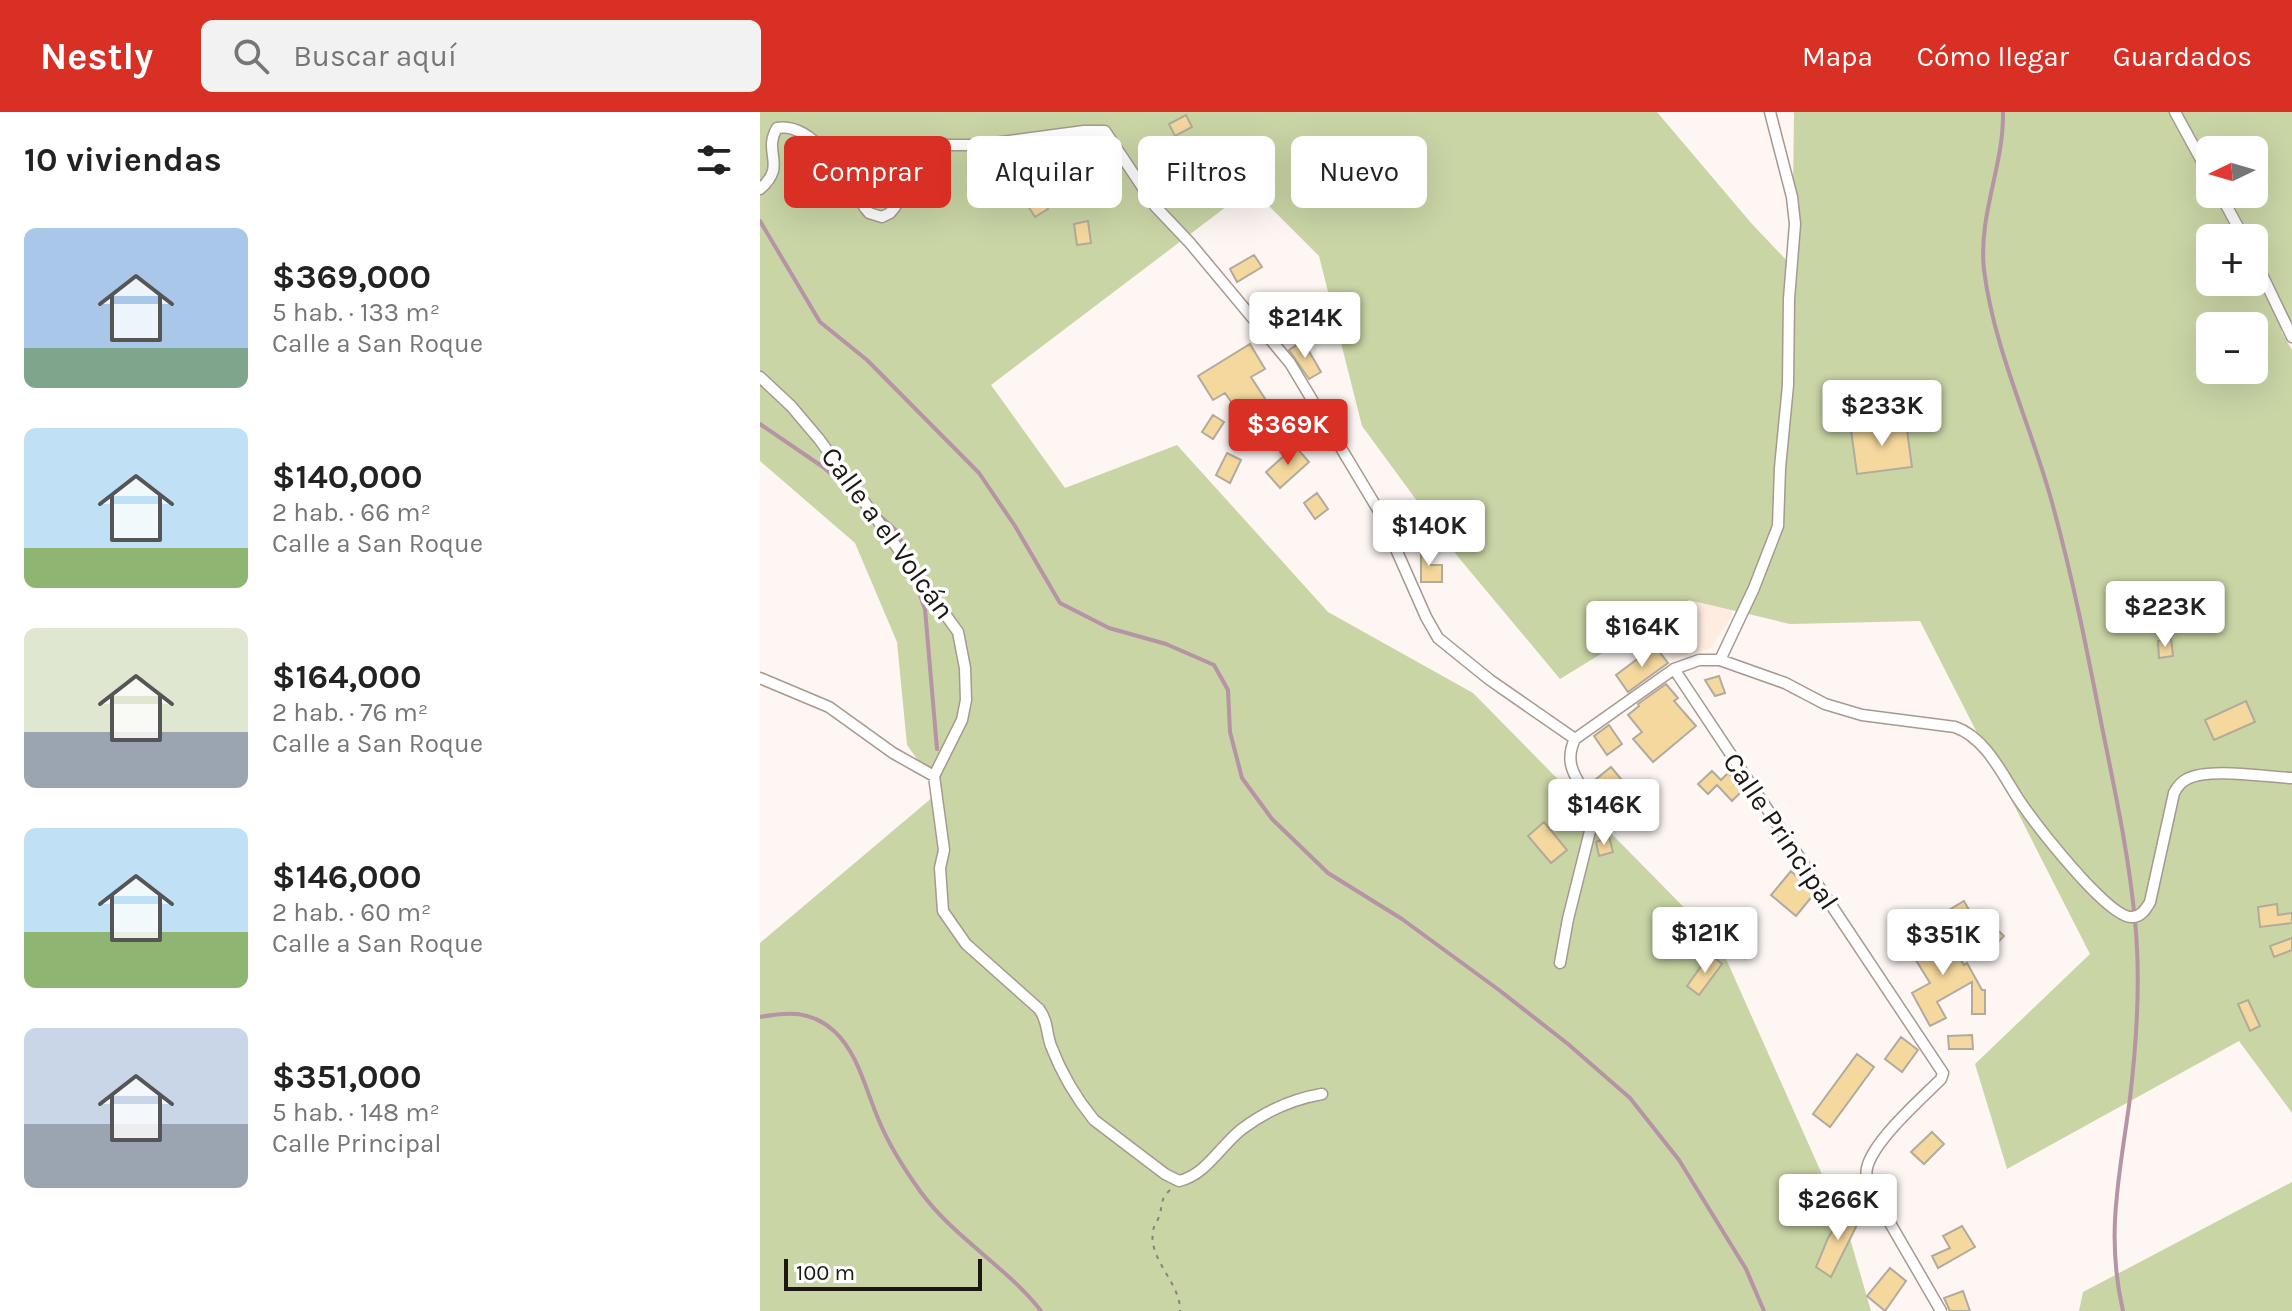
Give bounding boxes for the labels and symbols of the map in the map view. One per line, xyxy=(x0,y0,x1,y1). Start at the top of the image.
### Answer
north arrow xyxy=(2196,136,2268,208)
pin: $214K xyxy=(1249,292,1361,360)
pin: $233K xyxy=(1826,380,1938,448)
pin: $369K xyxy=(1232,399,1344,467)
street label: Calle a el Volcán xyxy=(814,440,962,626)
pin: $140K xyxy=(1373,500,1485,568)
pin: $223K xyxy=(2109,581,2221,649)
pin: $164K xyxy=(1586,601,1698,669)
street label: Calle Principal xyxy=(1716,746,1846,916)
pin: $146K xyxy=(1548,779,1660,847)
pin: $121K xyxy=(1649,907,1761,975)
pin: $351K xyxy=(1887,909,1999,977)
pin: $266K xyxy=(1782,1174,1894,1242)
scale bar xyxy=(784,1255,982,1291)

